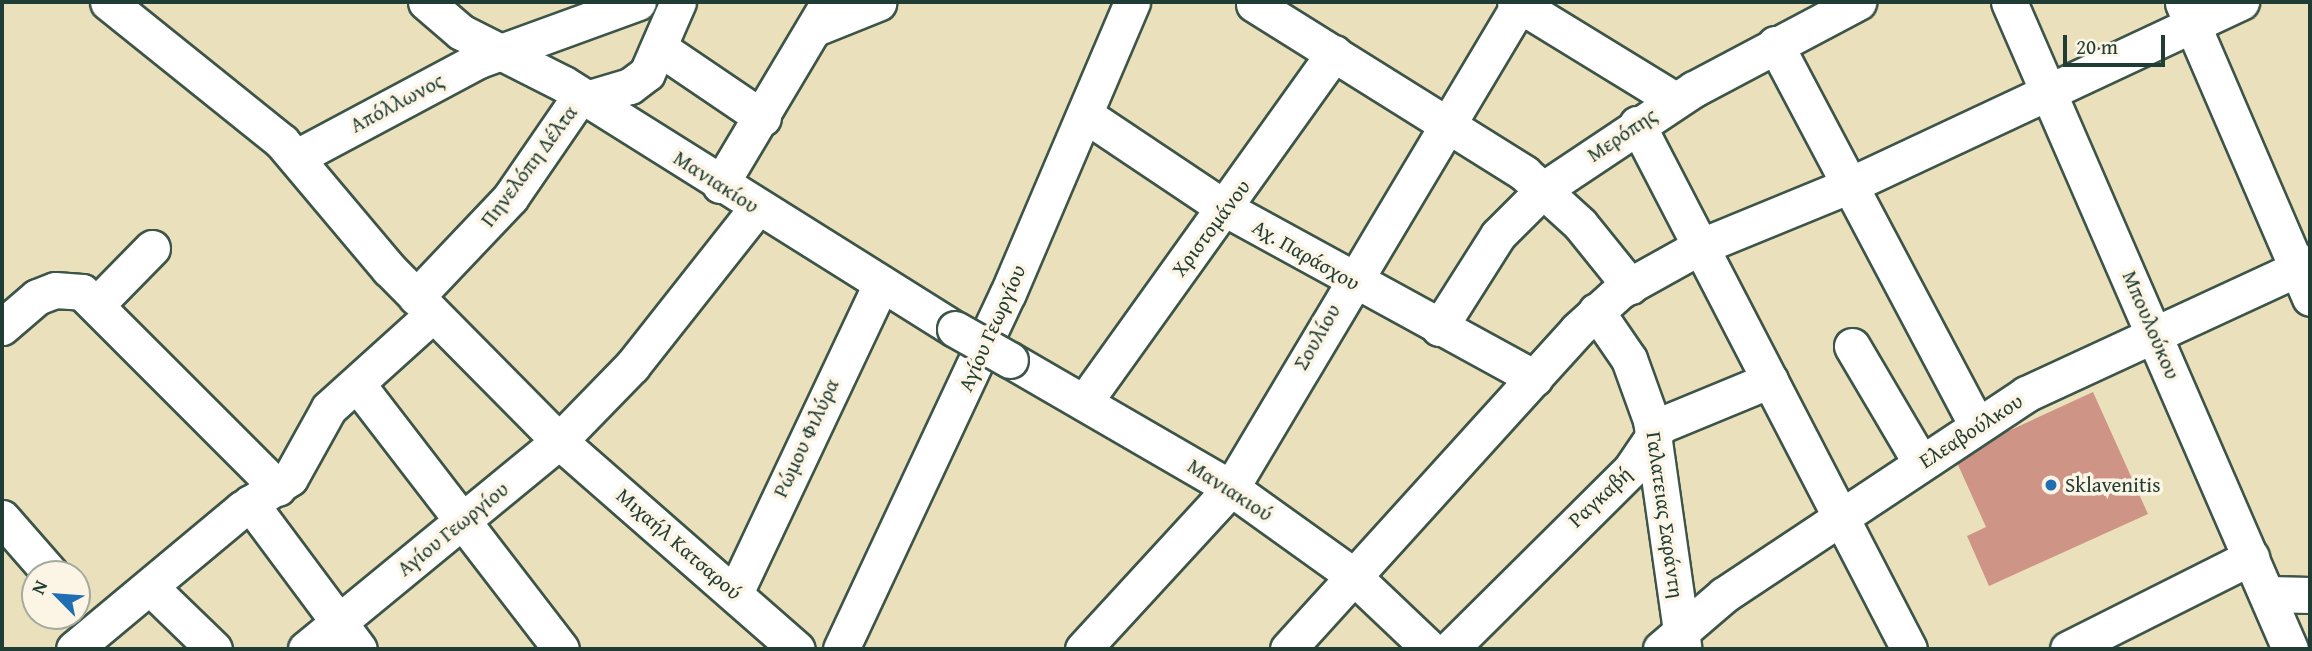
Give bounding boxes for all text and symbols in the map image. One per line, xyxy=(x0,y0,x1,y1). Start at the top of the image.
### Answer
scale bar xyxy=(2067,21,2168,65)
text: 20 m xyxy=(2076,31,2118,62)
street label: Απόλλωνος xyxy=(346,68,448,138)
street label: Πηνελόπη Δέλτα xyxy=(475,100,583,232)
street label: Μερόπης xyxy=(1582,103,1662,167)
street label: Μανιακίου xyxy=(669,145,763,219)
street label: Χριστομάνου xyxy=(1166,174,1256,282)
street label: Αχ. Παράσχου xyxy=(1248,214,1364,296)
street label: Αγίου Γεωργίου xyxy=(953,261,1031,395)
street label: Μπουλούκου xyxy=(2117,267,2185,383)
street label: Σουλίου xyxy=(1288,300,1346,374)
street label: Ρώμου Φιλύρα xyxy=(768,375,844,501)
street label: Ελεαβούλκου xyxy=(1914,388,2028,474)
street label: Γαλατειας Σαράντη xyxy=(1641,430,1689,600)
street label: Μανιακιού xyxy=(1183,453,1277,527)
street label: Ραγκαβή xyxy=(1563,461,1637,533)
place label: Sklavenitis xyxy=(2065,472,2161,498)
street label: Αγίου Γεωργίου xyxy=(392,476,514,582)
marker: Sklavenitis xyxy=(2043,477,2059,493)
street label: Μιχαήλ Κατσαρού xyxy=(611,483,747,605)
north arrow xyxy=(21,560,91,630)
text: N xyxy=(23,575,54,599)

